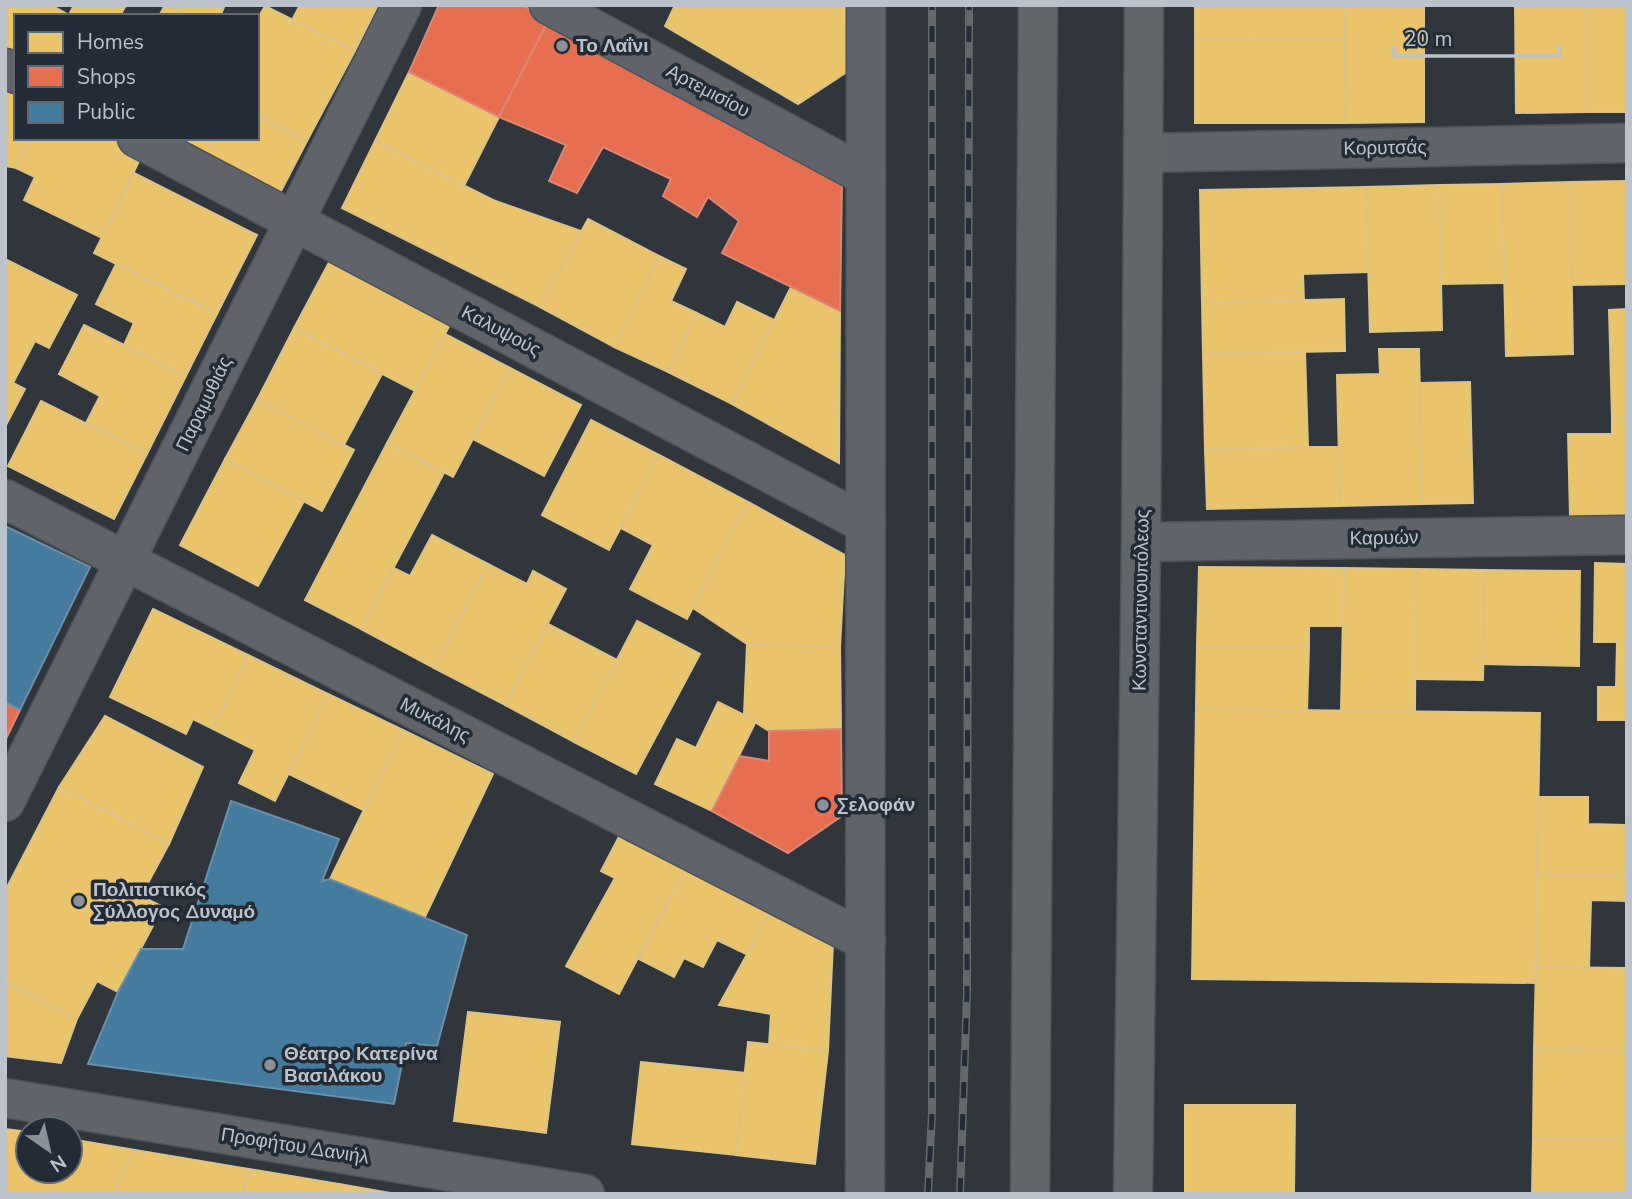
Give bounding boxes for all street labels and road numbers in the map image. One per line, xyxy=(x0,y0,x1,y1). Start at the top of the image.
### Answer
street label: Αρτεμισίου xyxy=(662,58,754,124)
street label: Κορυτσάς xyxy=(1343,134,1427,162)
street label: Καλυψούς xyxy=(457,299,545,363)
street label: Παραμυθιάς xyxy=(170,352,238,456)
street label: Κωνσταντινουπόλεως xyxy=(1126,509,1156,691)
street label: Καρυών xyxy=(1349,524,1419,552)
street label: Μυκάλης xyxy=(395,691,475,749)
street label: Προφήτου Δανιήλ xyxy=(219,1121,371,1171)

